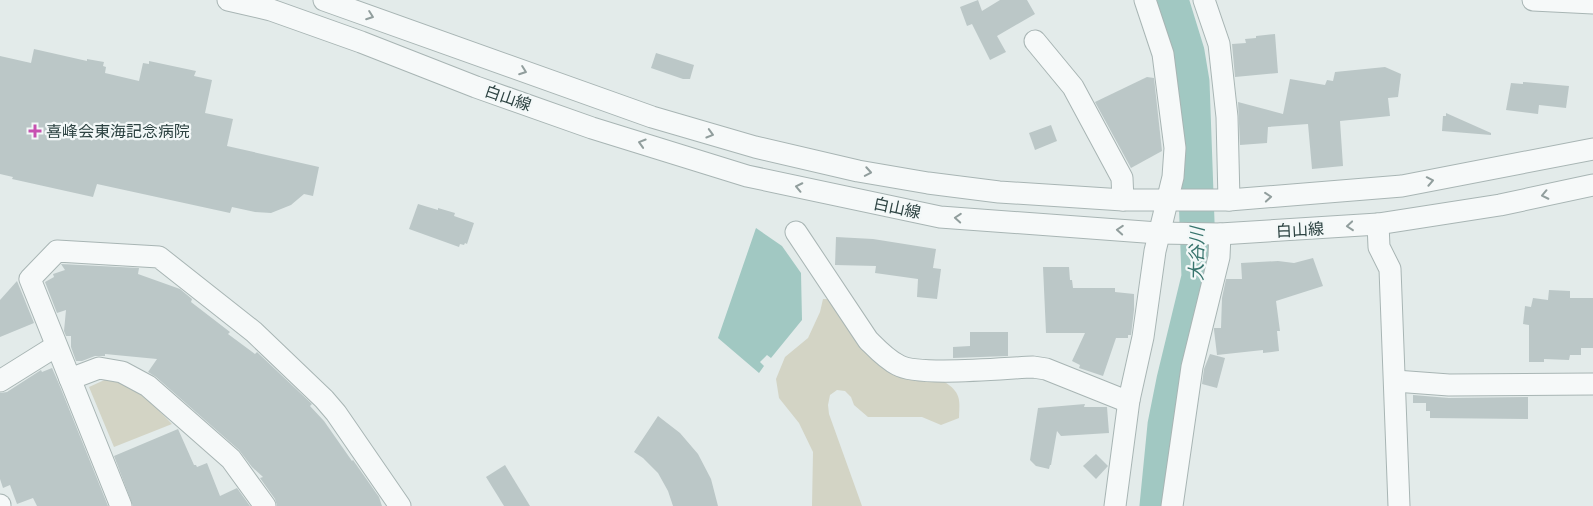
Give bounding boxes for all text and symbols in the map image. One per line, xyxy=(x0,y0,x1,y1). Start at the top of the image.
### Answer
one-way arrow xyxy=(365,10,374,20)
one-way arrow xyxy=(518,65,527,75)
street label: 白山線 xyxy=(482,81,534,115)
place label: 喜峰会東海記念病院 xyxy=(46,122,190,141)
marker: 喜峰会東海記念病院 xyxy=(28,124,42,138)
one-way arrow xyxy=(705,128,714,138)
one-way arrow xyxy=(639,139,647,149)
one-way arrow xyxy=(863,167,872,177)
one-way arrow xyxy=(1426,176,1434,186)
one-way arrow xyxy=(794,182,803,193)
one-way arrow xyxy=(1541,189,1550,200)
one-way arrow xyxy=(1265,192,1273,203)
street label: 白山線 xyxy=(872,194,922,222)
one-way arrow xyxy=(954,213,962,224)
street label: 白山線 xyxy=(1276,219,1324,241)
one-way arrow xyxy=(1346,220,1354,231)
one-way arrow xyxy=(1116,225,1124,236)
water label: 大谷川 xyxy=(1186,225,1209,281)

